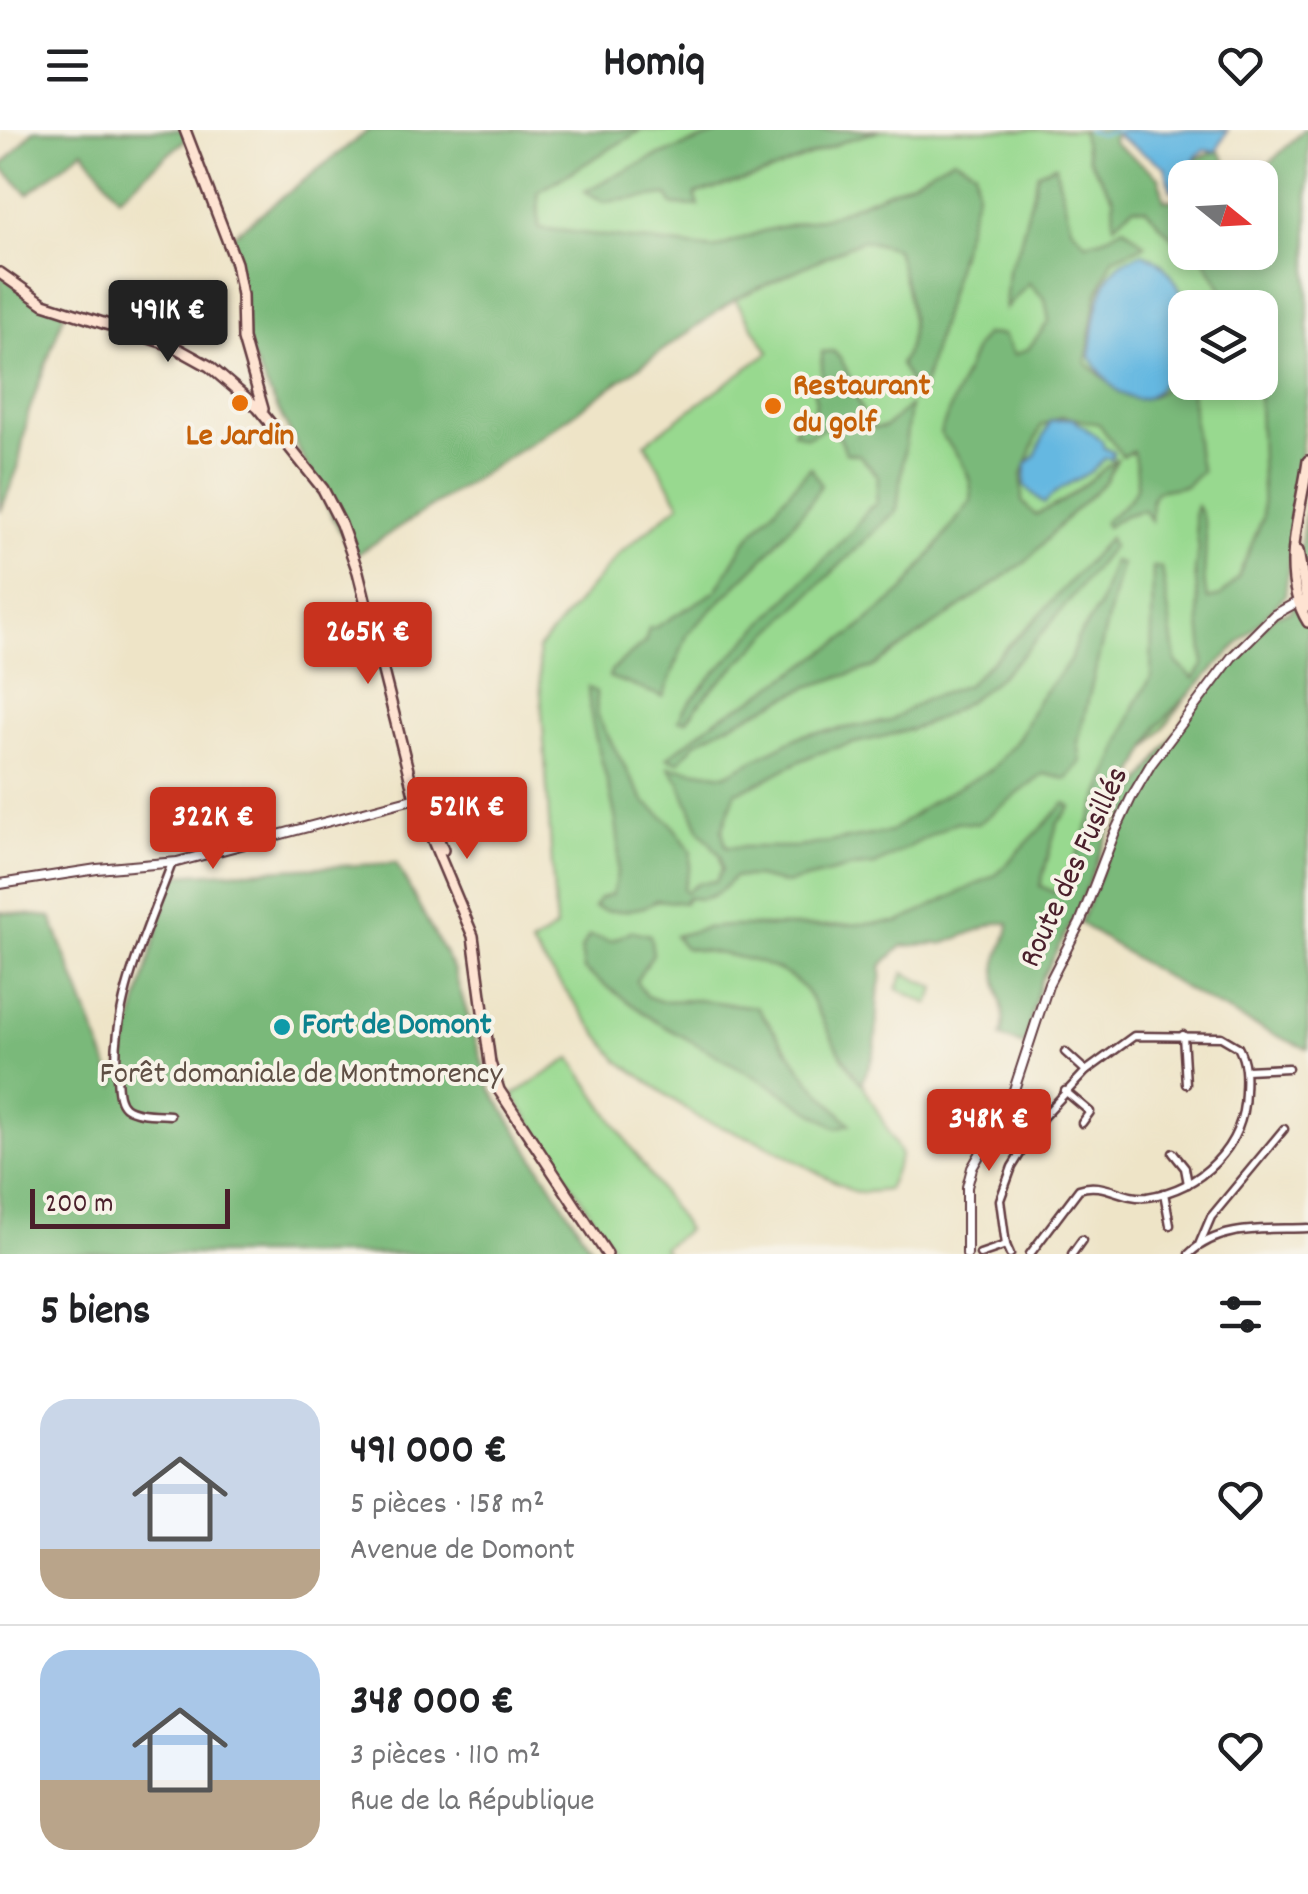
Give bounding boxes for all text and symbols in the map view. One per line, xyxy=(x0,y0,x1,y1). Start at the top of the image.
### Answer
text: Homiq xyxy=(603,33,705,97)
icon: menu xyxy=(40,38,95,93)
icon: heart xyxy=(1213,38,1268,93)
north arrow xyxy=(1168,160,1278,270)
map controls xyxy=(1168,160,1278,400)
pin: 491K € xyxy=(87,280,249,365)
text: 491K € xyxy=(131,289,205,335)
button: layers xyxy=(1168,290,1278,400)
place label: Restaurant du golf xyxy=(793,365,930,448)
marker: Le Jardin xyxy=(229,392,251,414)
marker: Restaurant du golf xyxy=(762,395,784,417)
place label: Le Jardin xyxy=(186,415,294,461)
pin: 265K € xyxy=(287,602,449,687)
text: 265K € xyxy=(326,611,410,657)
street label: Route des Fusillés xyxy=(1009,760,1143,976)
pin: 521K € xyxy=(386,777,548,862)
text: 521K € xyxy=(429,786,505,832)
pin: 322K € xyxy=(132,787,294,872)
text: 322K € xyxy=(172,796,254,842)
place label: Fort de Domont xyxy=(302,1004,492,1050)
marker: Fort de Domont xyxy=(271,1016,293,1038)
park label: Forêt domaniale de Montmorency xyxy=(99,1053,504,1099)
pin: 348K € xyxy=(908,1089,1070,1174)
text: 348K € xyxy=(949,1098,1029,1144)
scale bar xyxy=(30,1184,230,1228)
text: 200 m xyxy=(45,1186,113,1226)
text: 5 biens xyxy=(40,1284,151,1344)
icon: filters xyxy=(1213,1287,1268,1342)
text: 491 000 € xyxy=(350,1423,507,1483)
icon: home xyxy=(120,1439,240,1559)
icon: heart xyxy=(1213,1472,1268,1527)
text: 5 pièces · 158 m² xyxy=(350,1483,545,1529)
text: Avenue de Domont xyxy=(350,1529,575,1575)
text: 348 000 € xyxy=(350,1674,514,1734)
icon: home xyxy=(120,1690,240,1810)
icon: heart xyxy=(1213,1723,1268,1778)
text: 3 pièces · 110 m² xyxy=(350,1734,541,1780)
text: Rue de la République xyxy=(350,1780,595,1826)

